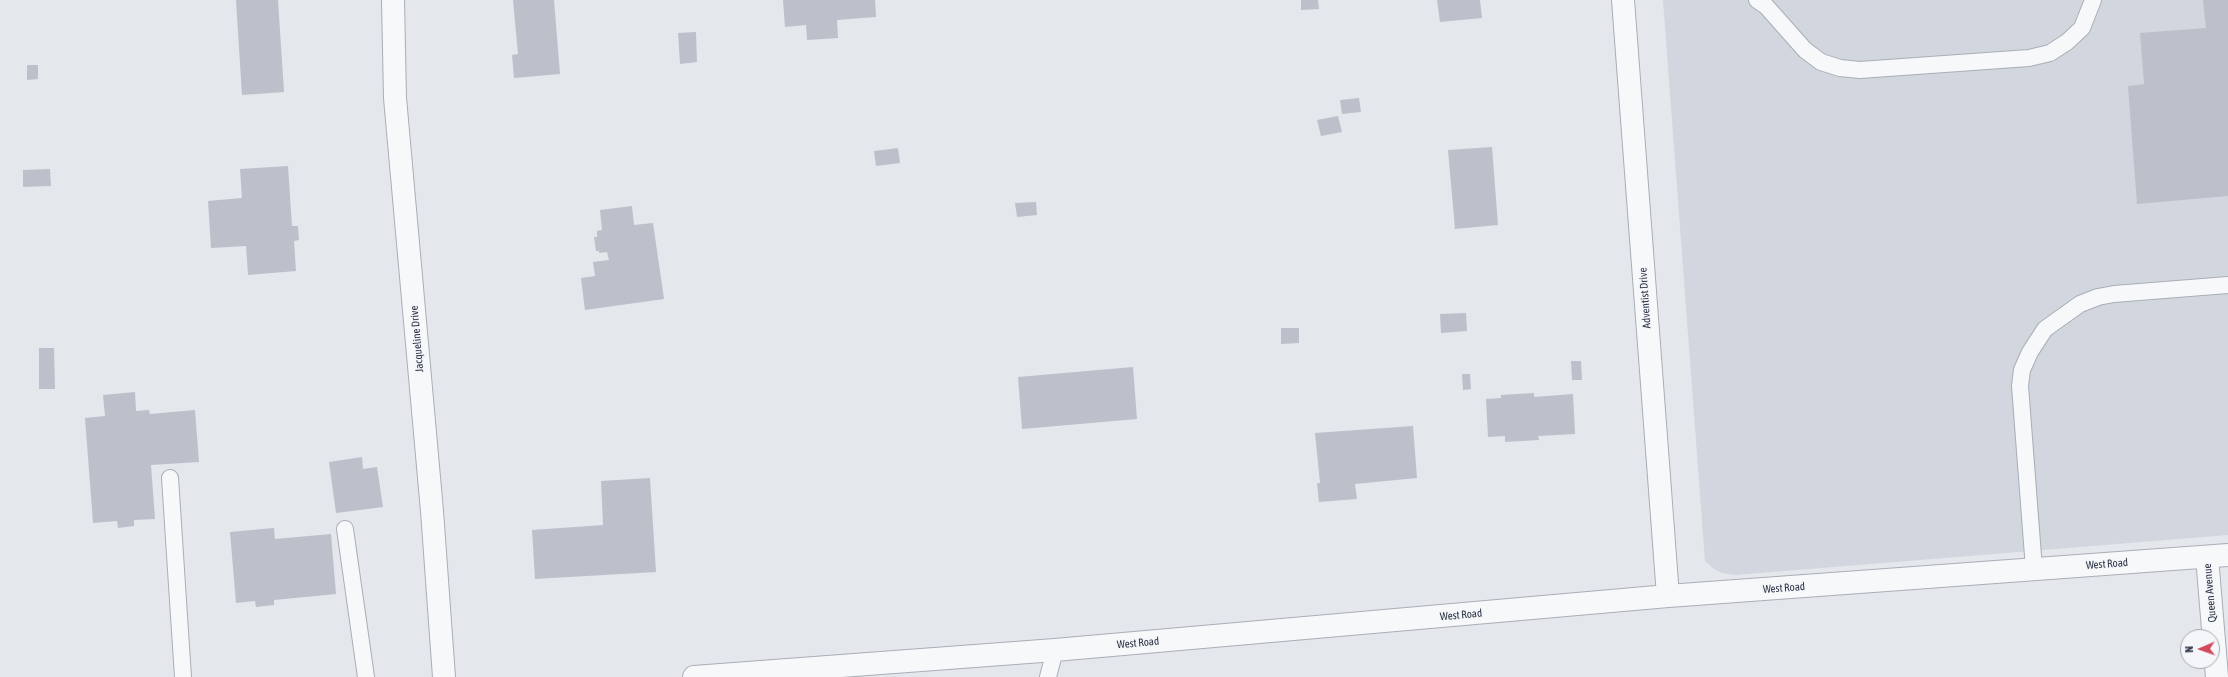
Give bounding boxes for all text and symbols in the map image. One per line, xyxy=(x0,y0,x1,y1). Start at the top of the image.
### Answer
street label: Adventist Drive xyxy=(1636,267,1654,329)
street label: Jacqueline Drive xyxy=(408,305,426,373)
street label: West Road xyxy=(2085,556,2129,572)
street label: Queen Avenue xyxy=(2201,563,2219,623)
street label: West Road xyxy=(1762,580,1806,596)
street label: West Road xyxy=(1439,607,1483,623)
north arrow xyxy=(2180,629,2220,669)
street label: West Road xyxy=(1116,635,1160,651)
text: N xyxy=(2183,646,2195,653)

